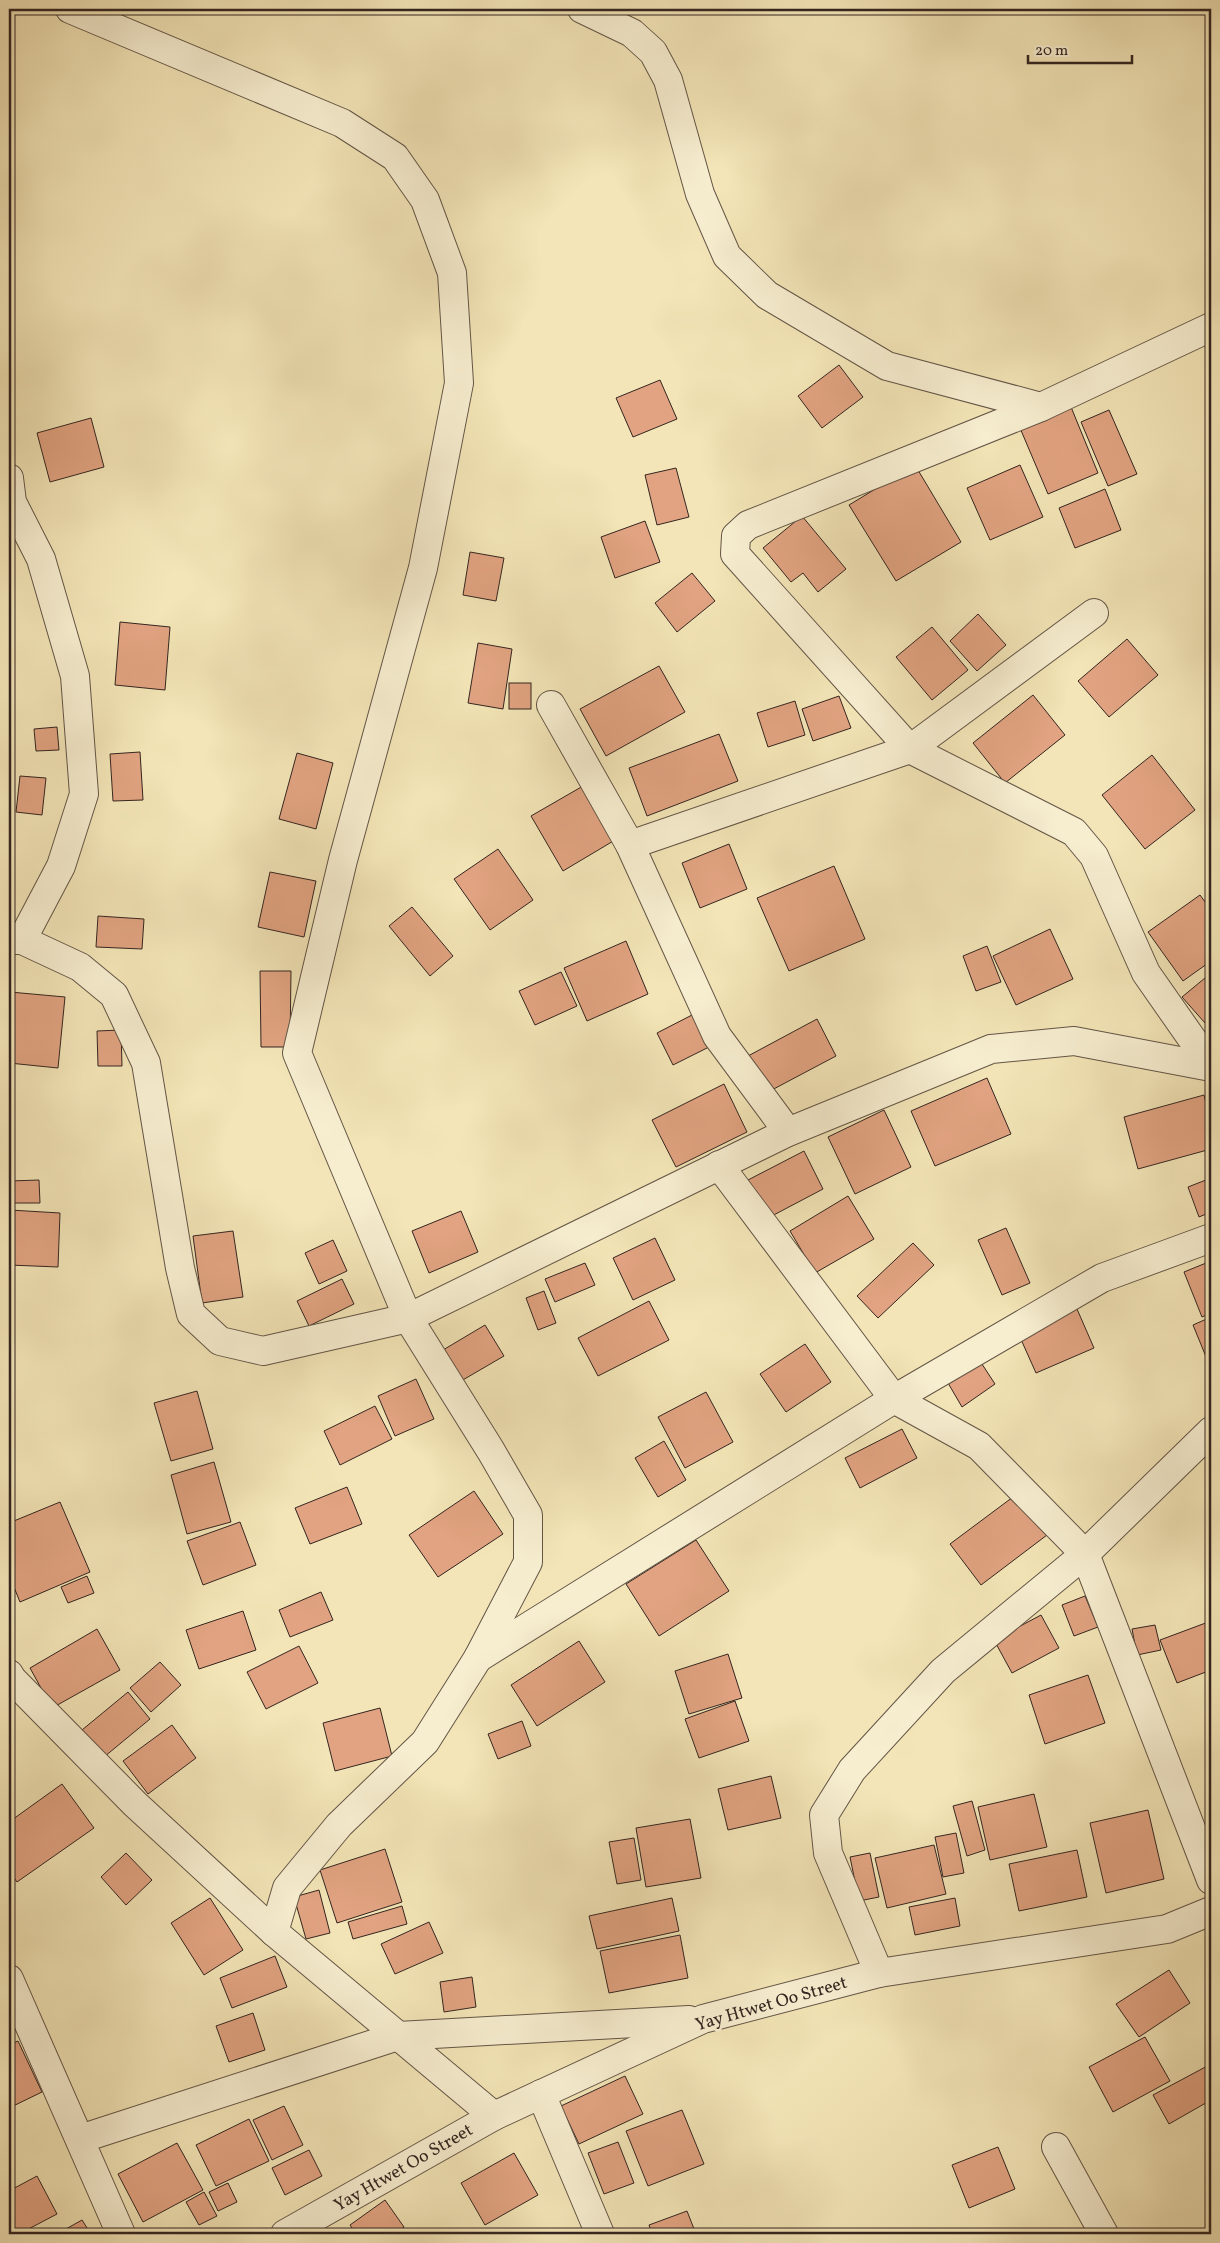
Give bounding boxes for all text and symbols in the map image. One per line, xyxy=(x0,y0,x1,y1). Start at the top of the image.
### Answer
scale bar xyxy=(1028,32,1131,64)
text: 20 m xyxy=(1035,41,1068,62)
street label: Yay Htwet Oo Street xyxy=(693,1971,850,2038)
street label: Yay Htwet Oo Street xyxy=(330,2118,478,2218)

